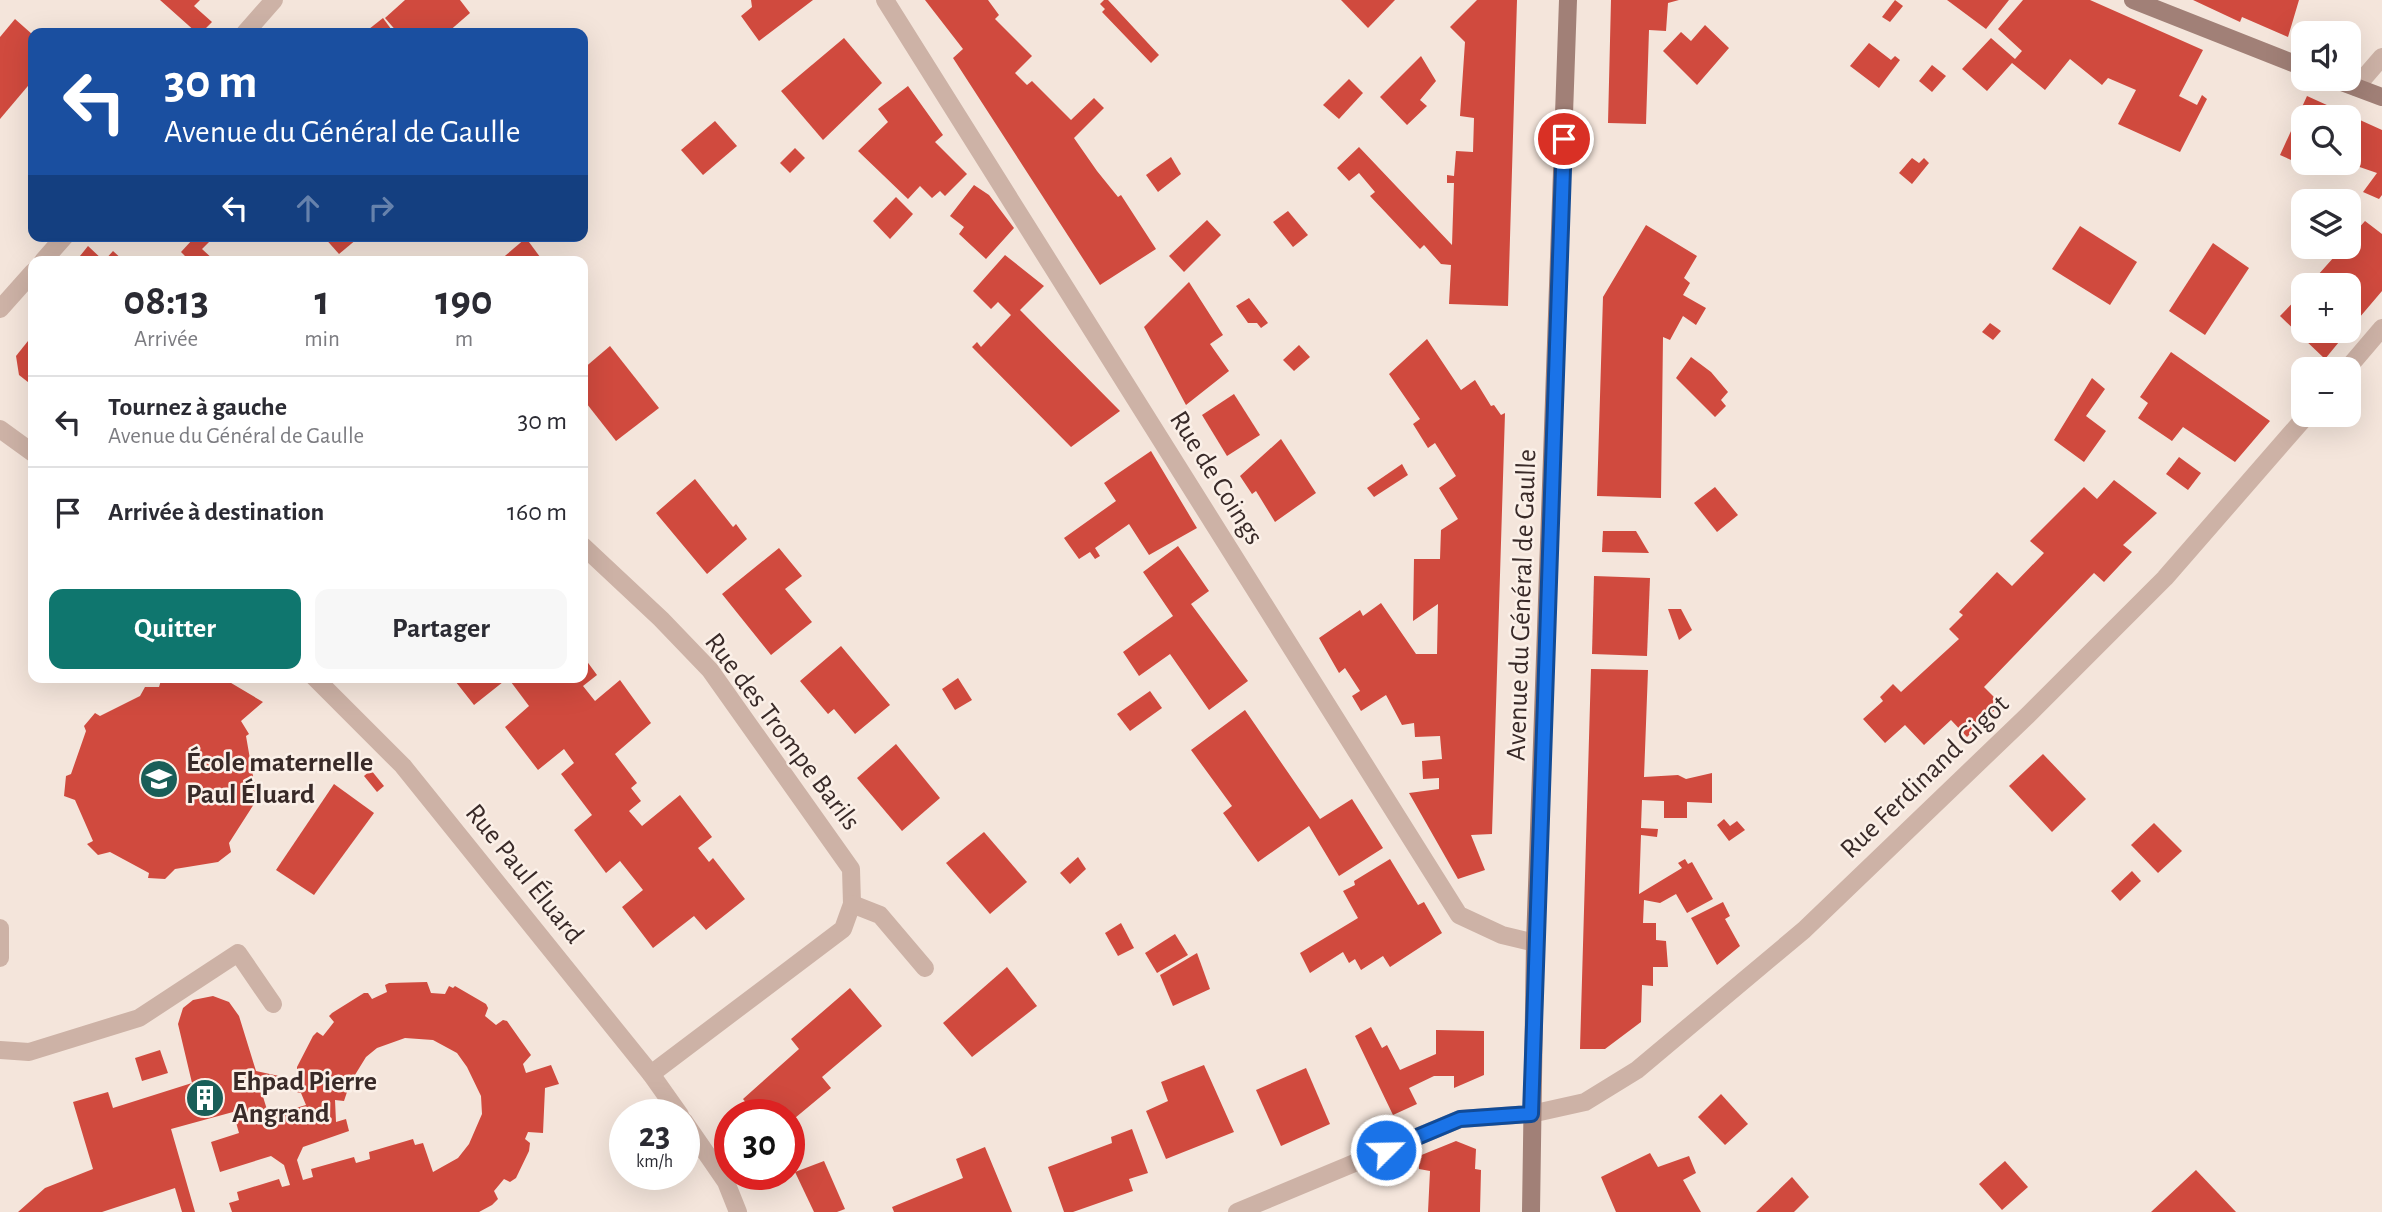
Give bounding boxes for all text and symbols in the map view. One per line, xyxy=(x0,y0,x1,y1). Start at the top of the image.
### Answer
map controls xyxy=(2291,21,2361,427)
button: sound xyxy=(2291,21,2361,91)
icon: left xyxy=(49,56,140,147)
text: 30 m xyxy=(164,58,258,107)
button: search xyxy=(2291,105,2361,175)
pin xyxy=(1534,109,1594,169)
text: Avenue du Général de Gaulle xyxy=(164,116,520,148)
icon: arrive xyxy=(1545,120,1583,158)
icon: left xyxy=(216,189,254,227)
icon: ahead xyxy=(289,189,327,227)
icon: right xyxy=(362,189,400,227)
button: layers xyxy=(2291,189,2361,259)
button: + xyxy=(2291,273,2361,343)
text: 08:13 xyxy=(123,280,209,322)
text: 1 xyxy=(314,280,330,322)
text: 190 xyxy=(435,280,493,322)
text: Arrivée xyxy=(134,328,198,351)
text: min xyxy=(304,328,340,351)
text: m xyxy=(455,328,473,351)
button: − xyxy=(2291,357,2361,427)
text: Tournez à gauche xyxy=(108,394,287,420)
icon: left xyxy=(49,403,87,441)
street label: Rue de Coings xyxy=(1164,406,1268,550)
text: 30 m xyxy=(517,408,567,434)
text: Avenue du Général de Gaulle xyxy=(108,425,364,448)
street label: Avenue du Général de Gaulle xyxy=(1503,449,1541,761)
icon: arrive xyxy=(49,494,87,532)
text: Arrivée à destination xyxy=(108,499,324,525)
text: 160 m xyxy=(507,499,567,525)
button: Quitter xyxy=(49,589,301,669)
button: Partager xyxy=(315,589,567,669)
street label: Rue des Trompe Barils xyxy=(699,628,865,836)
street label: Rue Ferdinand Gigot xyxy=(1836,690,2015,864)
place label: École maternelle Paul Éluard xyxy=(186,746,373,809)
school or university icon: École maternelle Paul Éluard xyxy=(138,758,180,800)
street label: Rue Paul Éluard xyxy=(460,797,591,949)
place label: Ehpad Pierre Angrand xyxy=(232,1068,377,1128)
building icon: Ehpad Pierre Angrand xyxy=(184,1077,226,1119)
speed limit sign: 30 xyxy=(714,1099,805,1190)
position arrow xyxy=(1349,1113,1423,1187)
text: 23 xyxy=(639,1118,670,1153)
text: km/h xyxy=(636,1153,673,1171)

